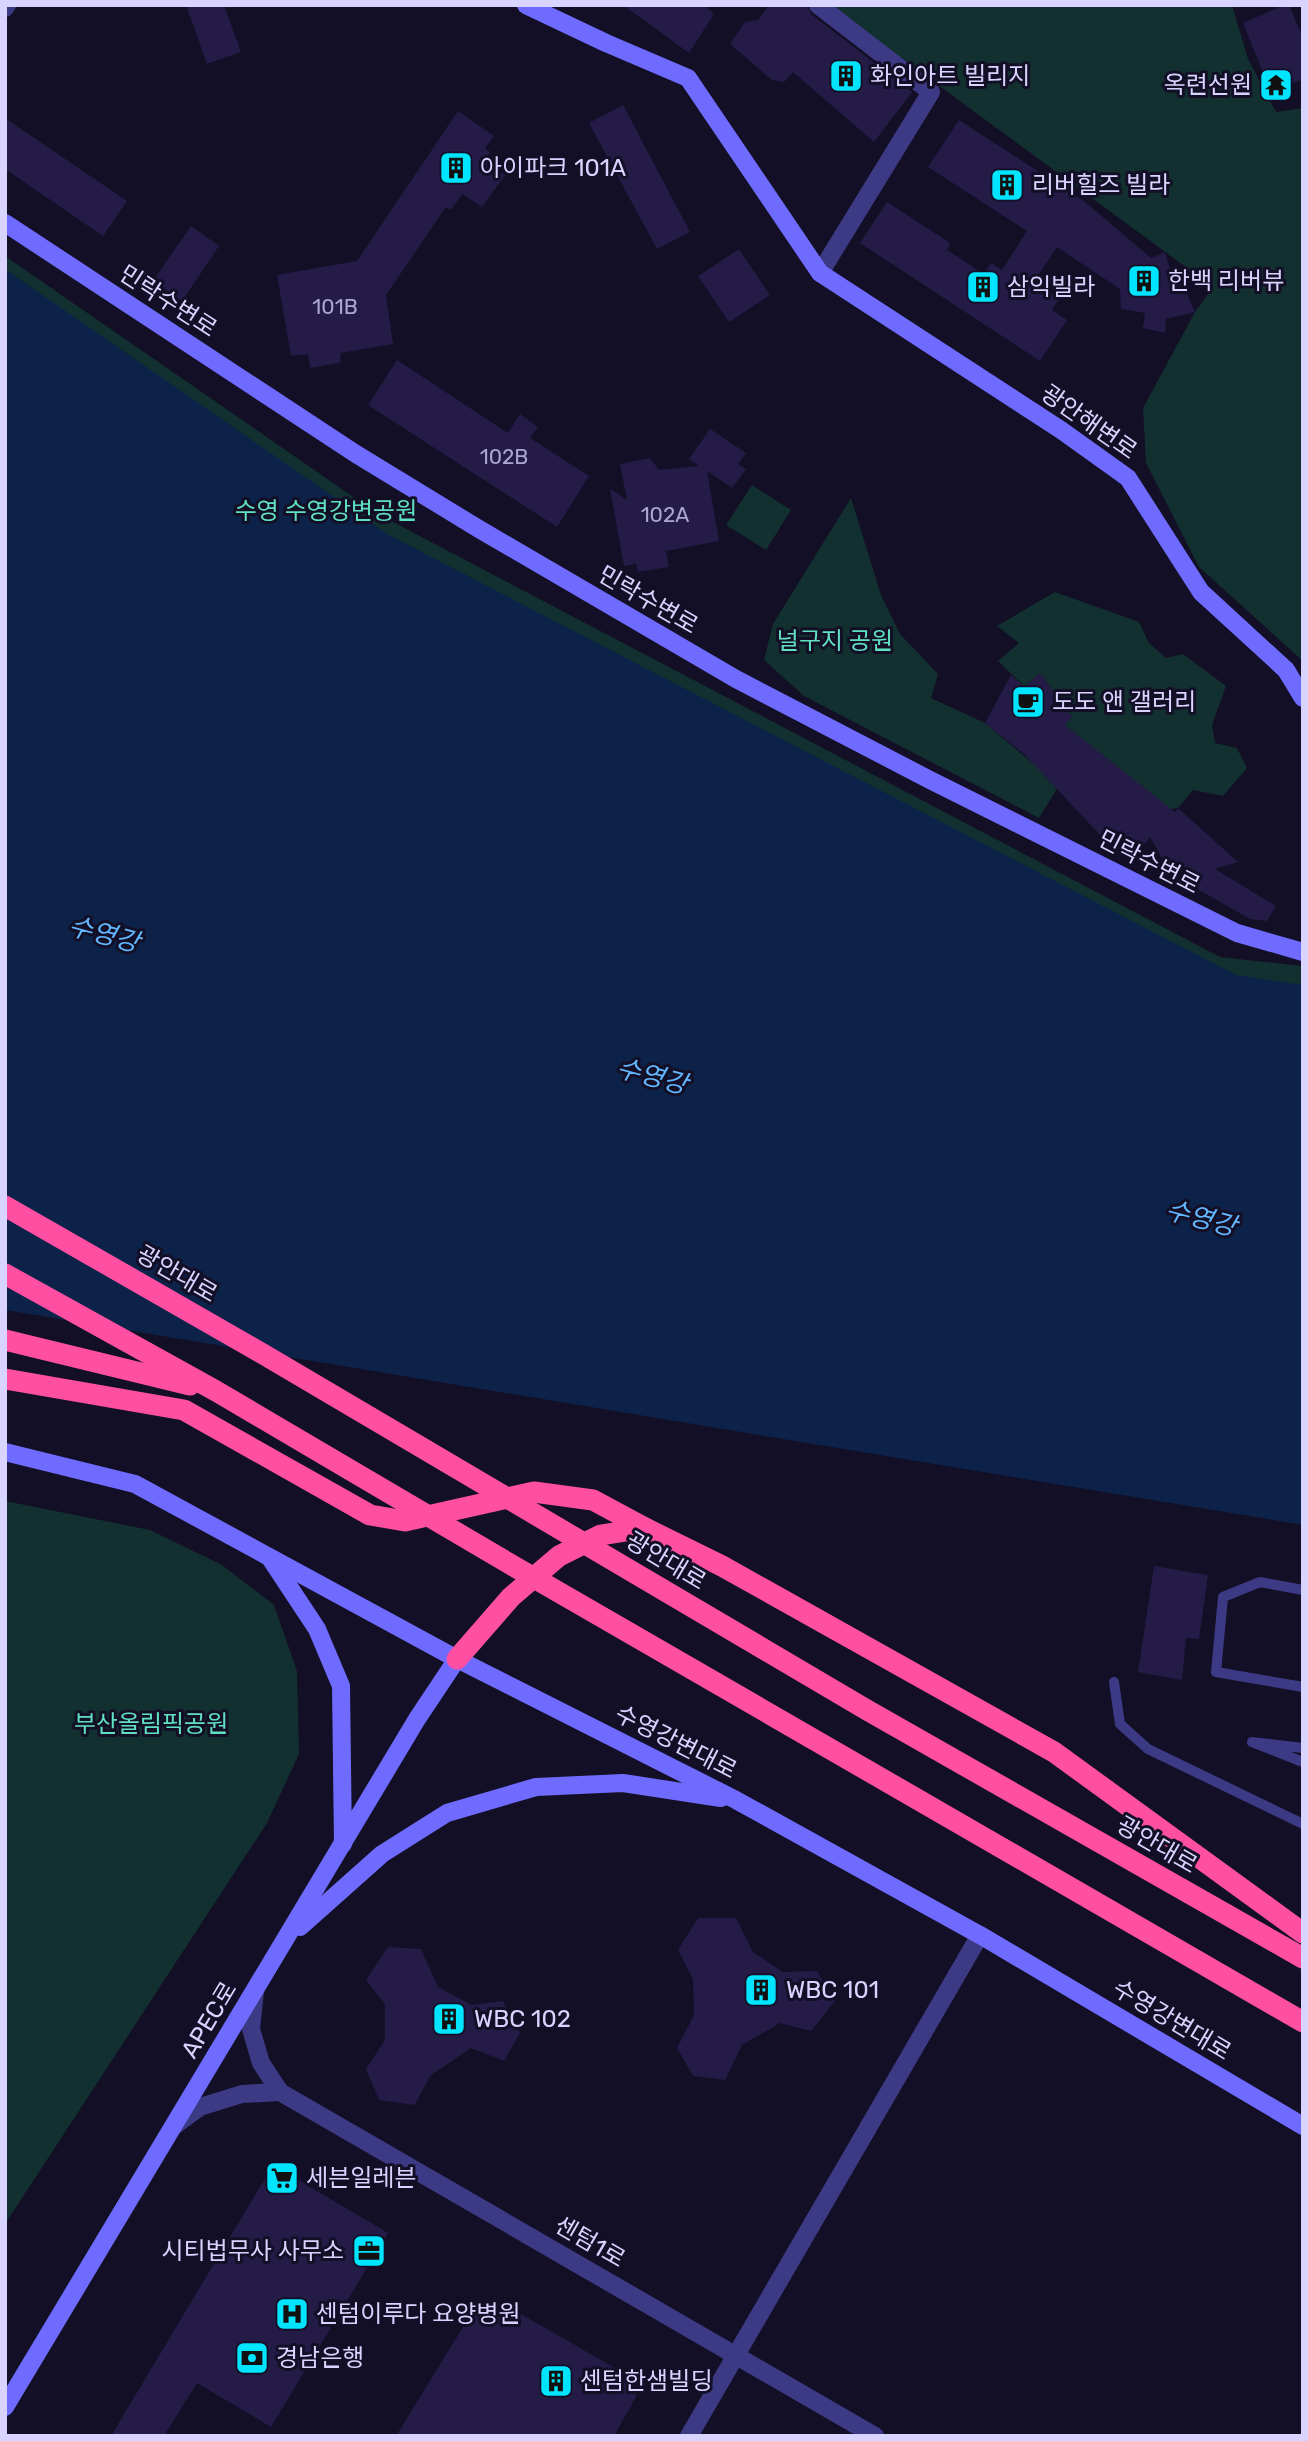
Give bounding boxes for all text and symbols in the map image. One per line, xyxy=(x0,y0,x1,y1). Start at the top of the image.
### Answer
building icon: 화인아트 빌리지 xyxy=(827,57,865,95)
place label: 화인아트 빌리지 xyxy=(870,62,1030,90)
temple icon: 옥련선원 xyxy=(1257,66,1295,104)
place label: 옥련선원 xyxy=(1164,71,1252,99)
building icon: 아이파크 101A xyxy=(437,149,475,187)
place label: 아이파크 101A xyxy=(480,154,626,182)
building icon: 리버힐즈 빌라 xyxy=(988,166,1026,204)
place label: 리버힐즈 빌라 xyxy=(1032,171,1170,199)
street label: 민락수변로 xyxy=(114,259,222,343)
building icon: 한백 리버뷰 xyxy=(1125,262,1163,300)
place label: 한백 리버뷰 xyxy=(1168,267,1284,295)
building icon: 삼익빌라 xyxy=(964,268,1002,306)
place label: 삼익빌라 xyxy=(1007,273,1095,301)
house number: 101B xyxy=(312,294,358,319)
street label: 광안해변로 xyxy=(1036,379,1142,465)
house number: 102B xyxy=(480,444,528,469)
park label: 수영 수영강변공원 xyxy=(235,497,417,525)
house number: 102A xyxy=(641,502,689,527)
street label: 민락수변로 xyxy=(593,560,703,640)
park label: 널구지 공원 xyxy=(777,627,893,655)
cafe icon: 도도 앤 갤러리 xyxy=(1009,683,1047,721)
place label: 도도 앤 갤러리 xyxy=(1052,688,1196,716)
street label: 민락수변로 xyxy=(1093,824,1205,900)
water label: 수영강 xyxy=(65,910,146,960)
water label: 수영강 xyxy=(613,1052,694,1102)
water label: 수영강 xyxy=(1162,1194,1243,1244)
street label: 광안대로 xyxy=(132,1240,222,1308)
street label: 광안대로 xyxy=(621,1526,711,1596)
street label: 수영강변대로 xyxy=(611,1699,741,1785)
park label: 부산올림픽공원 xyxy=(74,1710,228,1738)
street label: 광안대로 xyxy=(1112,1811,1202,1879)
building icon: WBC 101 xyxy=(742,1971,780,2009)
street label: 수영강변대로 xyxy=(1108,1974,1236,2066)
place label: WBC 101 xyxy=(786,1976,879,2004)
street label: APEC로 xyxy=(175,1977,243,2063)
building icon: WBC 102 xyxy=(430,2000,468,2038)
place label: WBC 102 xyxy=(474,2005,571,2033)
supermarket icon: 세븐일레븐 xyxy=(263,2159,301,2197)
place label: 세븐일레븐 xyxy=(306,2164,416,2192)
street label: 센텀1로 xyxy=(550,2211,630,2273)
office icon: 시티법무사 사무소 xyxy=(350,2232,388,2270)
place label: 시티법무사 사무소 xyxy=(161,2237,344,2265)
hospital icon: 센텀이루다 요양병원 xyxy=(273,2295,311,2333)
place label: 센텀이루다 요양병원 xyxy=(316,2300,521,2328)
bank icon: 경남은행 xyxy=(233,2339,271,2377)
place label: 경남은행 xyxy=(276,2344,364,2372)
building icon: 센텀한샘빌딩 xyxy=(537,2362,575,2400)
place label: 센텀한샘빌딩 xyxy=(580,2367,712,2395)

